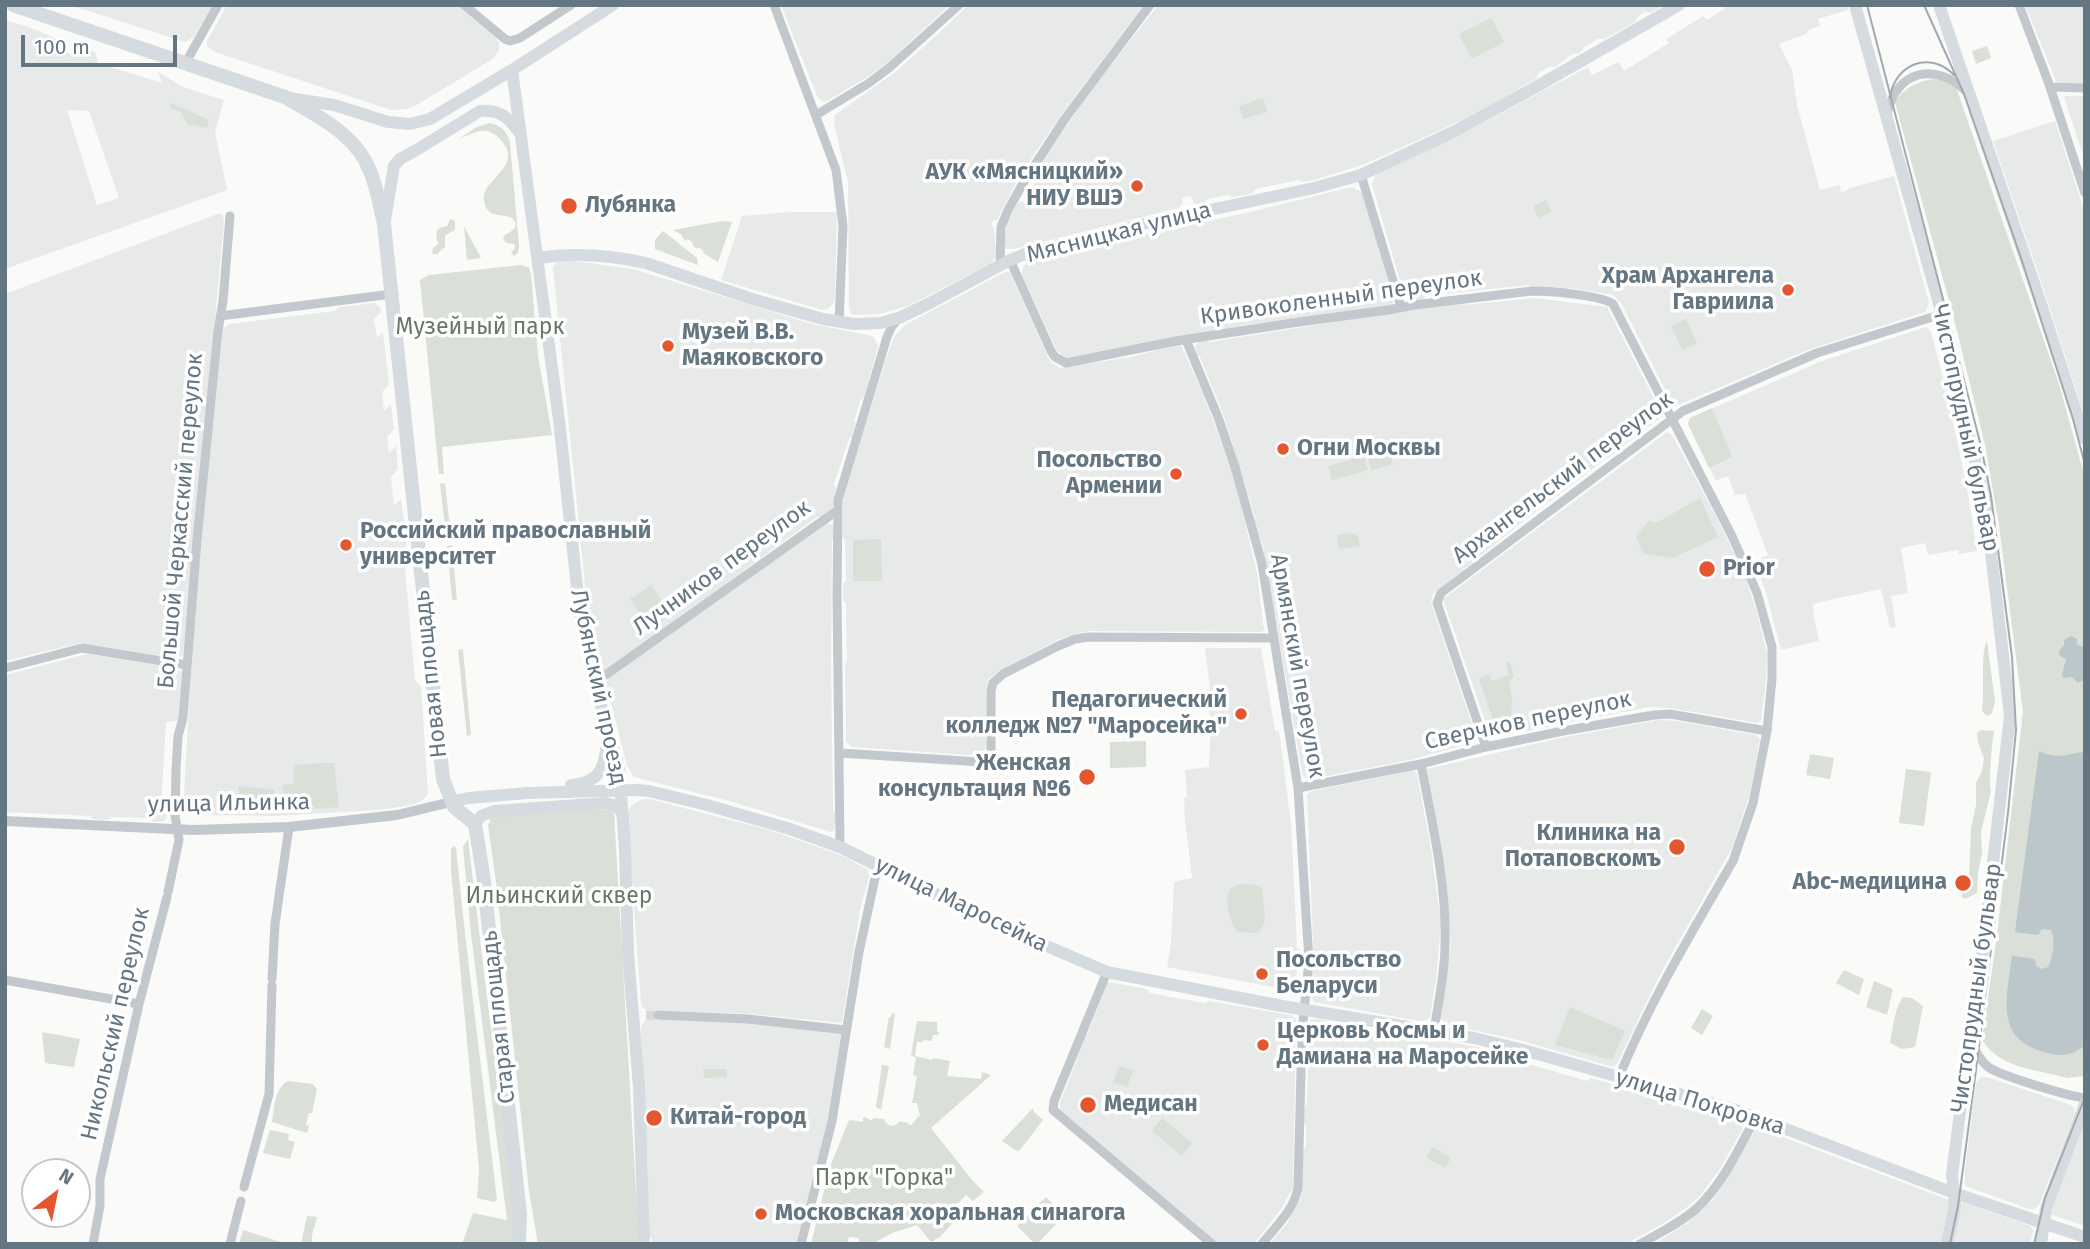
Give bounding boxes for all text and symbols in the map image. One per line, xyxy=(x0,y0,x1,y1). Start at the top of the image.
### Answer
scale bar xyxy=(24,21,180,65)
text: 100 m xyxy=(34,34,90,60)
place label: АУК «Мясницкий» НИУ ВШЭ xyxy=(926,159,1123,213)
marker: АУК «Мясницкий» НИУ ВШЭ xyxy=(1129,178,1145,194)
place label: Лубянка xyxy=(585,192,676,220)
marker: Лубянка xyxy=(559,196,579,216)
street label: Мясницкая улица xyxy=(1024,197,1214,269)
place label: Храм Архангела Гавриила xyxy=(1602,263,1774,317)
street label: Кривоколенный переулок xyxy=(1198,265,1484,331)
marker: Храм Архангела Гавриила xyxy=(1780,282,1796,298)
street label: Чистопрудный бульвар xyxy=(1925,302,2005,554)
park label: Музейный парк xyxy=(396,314,564,342)
place label: Музей В.В. Маяковского xyxy=(682,319,823,373)
marker: Музей В.В. Маяковского xyxy=(660,338,676,354)
street label: Большой Черкасский переулок xyxy=(153,352,209,690)
street label: Архангельский переулок xyxy=(1447,386,1679,570)
place label: Огни Москвы xyxy=(1297,435,1441,463)
marker: Огни Москвы xyxy=(1275,441,1291,457)
place label: Посольство Армении xyxy=(1036,447,1162,501)
marker: Посольство Армении xyxy=(1168,466,1184,482)
street label: Лучников переулок xyxy=(628,494,816,642)
place label: Российский православный университет xyxy=(360,518,651,572)
marker: Российский православный университет xyxy=(338,537,354,553)
street label: Армянский переулок xyxy=(1264,552,1330,780)
place label: Prior xyxy=(1723,555,1775,583)
marker: Prior xyxy=(1697,559,1717,579)
street label: Лубянский проезд xyxy=(564,587,632,787)
street label: Новая площадь xyxy=(408,589,454,759)
street label: Сверчков переулок xyxy=(1422,686,1634,756)
place label: Педагогический колледж №7 "Маросейка" xyxy=(946,687,1227,741)
marker: Педагогический колледж №7 "Маросейка" xyxy=(1233,706,1249,722)
place label: Женская консультация №6 xyxy=(878,750,1071,804)
marker: Женская консультация №6 xyxy=(1077,767,1097,787)
street label: улица Ильинка xyxy=(148,789,310,819)
place label: Клиника на Потаповскомъ xyxy=(1505,820,1661,874)
marker: Клиника на Потаповскомъ xyxy=(1667,837,1687,857)
street label: улица Маросейка xyxy=(870,851,1052,959)
street label: Чистопрудный бульвар xyxy=(1946,861,2008,1115)
place label: Abc-медицина xyxy=(1793,869,1947,897)
marker: Abc-медицина xyxy=(1953,873,1973,893)
park label: Ильинский сквер xyxy=(466,883,652,911)
street label: Никольский переулок xyxy=(76,905,156,1143)
street label: Старая площадь xyxy=(476,929,522,1105)
place label: Посольство Беларуси xyxy=(1276,947,1402,1001)
marker: Посольство Беларуси xyxy=(1254,966,1270,982)
place label: Церковь Космы и Дамиана на Маросейке xyxy=(1277,1018,1529,1072)
marker: Церковь Космы и Дамиана на Маросейке xyxy=(1255,1037,1271,1053)
street label: улица Покровка xyxy=(1612,1064,1788,1142)
place label: Медисан xyxy=(1104,1091,1198,1119)
marker: Медисан xyxy=(1078,1095,1098,1115)
place label: Китай-город xyxy=(670,1104,806,1132)
marker: Китай-город xyxy=(644,1108,664,1128)
north arrow xyxy=(21,1158,91,1228)
text: N xyxy=(55,1163,78,1190)
park label: Парк "Горка" xyxy=(815,1165,953,1193)
place label: Московская хоральная синагога xyxy=(775,1200,1126,1228)
marker: Московская хоральная синагога xyxy=(753,1206,769,1222)

